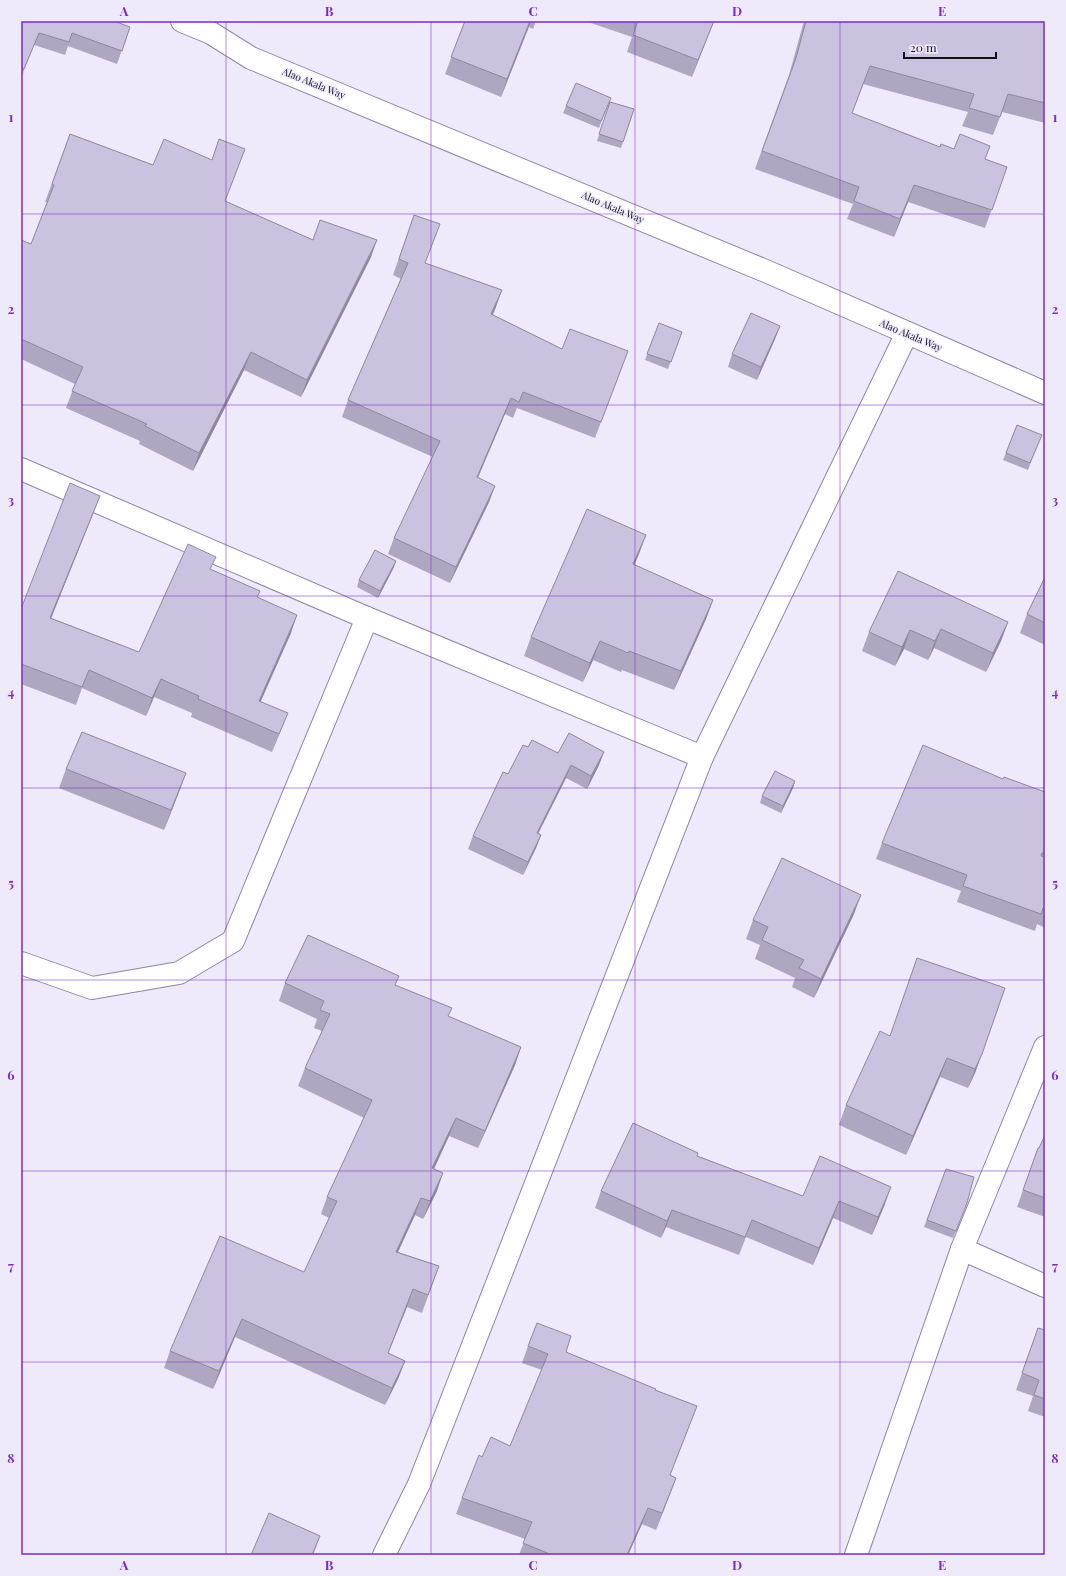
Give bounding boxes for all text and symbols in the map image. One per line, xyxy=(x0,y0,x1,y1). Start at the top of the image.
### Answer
text: A xyxy=(119,2,129,19)
text: B xyxy=(325,2,334,19)
text: C xyxy=(528,2,538,19)
text: D xyxy=(732,2,742,19)
text: E xyxy=(938,2,946,19)
scale bar xyxy=(904,34,996,60)
text: 20 m xyxy=(910,39,937,55)
street label: Alao Akala Way xyxy=(279,64,348,102)
text: 1 xyxy=(9,108,14,125)
text: 1 xyxy=(1053,108,1058,125)
street label: Alao Akala Way xyxy=(579,187,647,227)
text: 2 xyxy=(8,300,15,317)
text: 2 xyxy=(1052,300,1059,317)
street label: Alao Akala Way xyxy=(877,315,945,355)
text: 3 xyxy=(8,491,14,508)
text: 3 xyxy=(1052,491,1058,508)
text: 4 xyxy=(8,683,15,700)
text: 4 xyxy=(1052,683,1059,700)
text: 5 xyxy=(8,874,14,891)
text: 5 xyxy=(1052,874,1058,891)
text: 6 xyxy=(7,1066,15,1083)
text: 6 xyxy=(1051,1066,1059,1083)
text: 7 xyxy=(8,1257,14,1274)
text: 7 xyxy=(1052,1257,1058,1274)
text: 8 xyxy=(7,1449,15,1466)
text: 8 xyxy=(1051,1449,1059,1466)
text: A xyxy=(119,1556,129,1573)
text: B xyxy=(325,1556,334,1573)
text: C xyxy=(528,1556,538,1573)
text: D xyxy=(732,1556,742,1573)
text: E xyxy=(938,1556,946,1573)

